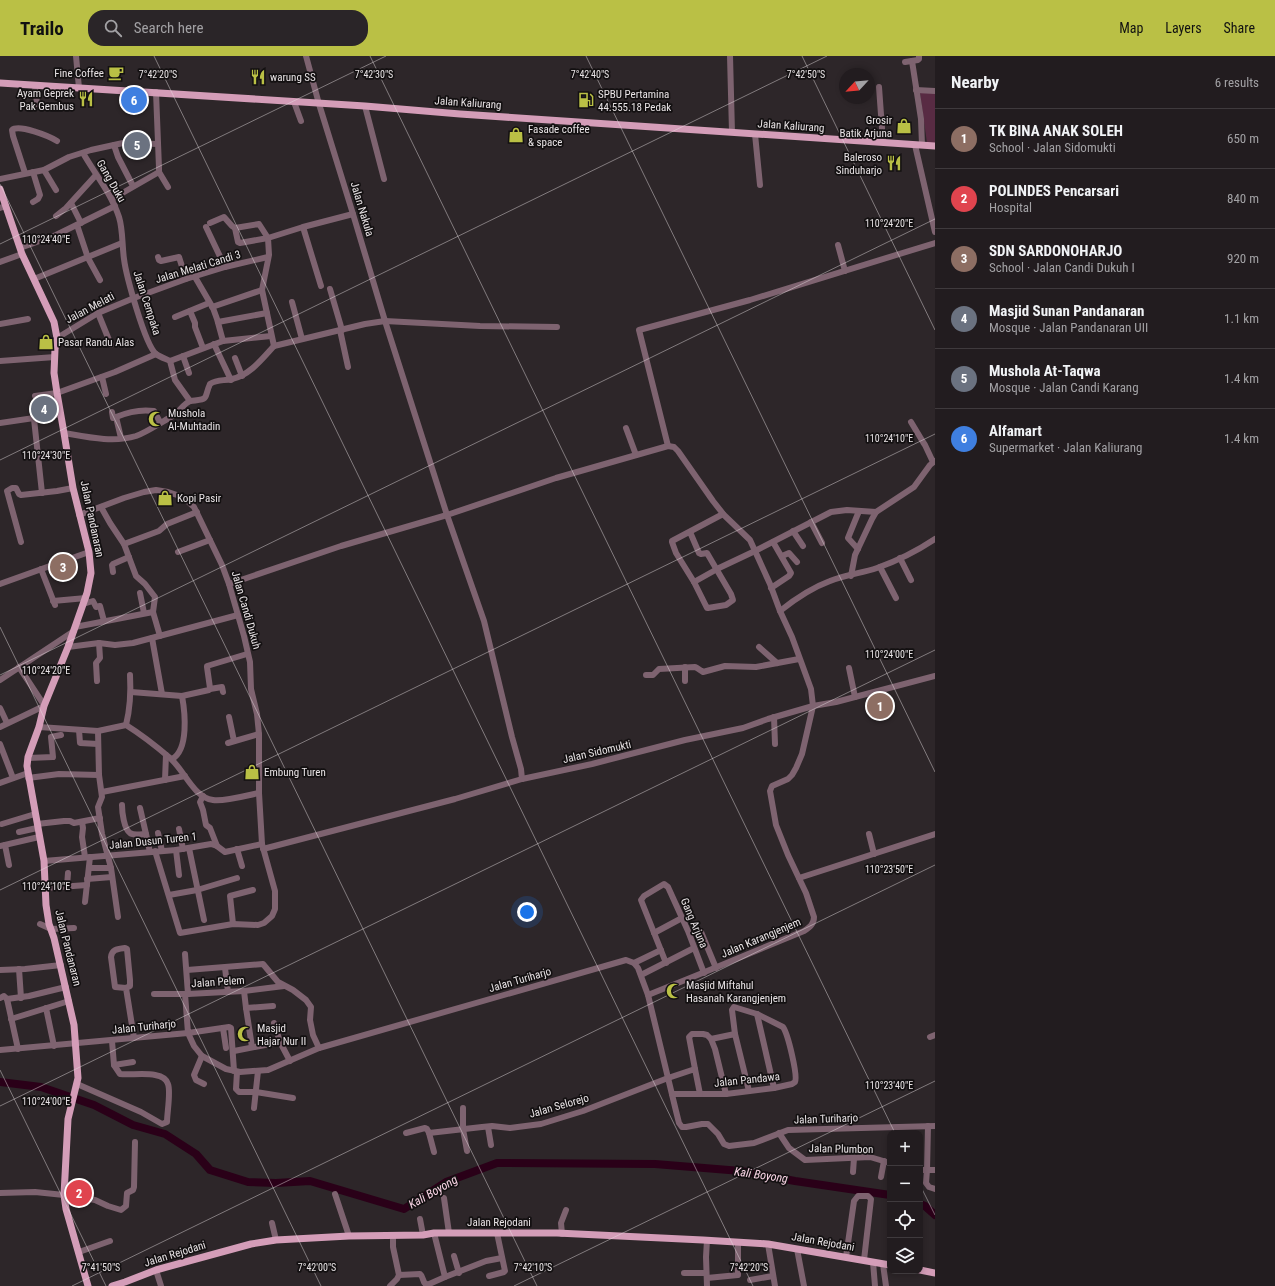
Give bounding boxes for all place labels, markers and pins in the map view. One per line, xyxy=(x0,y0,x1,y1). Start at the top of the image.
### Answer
cafe icon: Fine Coffee xyxy=(107,64,125,82)
place label: Fine Coffee xyxy=(54,67,104,80)
restaurant icon: warung SS xyxy=(249,68,267,86)
place label: warung SS xyxy=(270,71,316,84)
pin: 6 xyxy=(121,85,147,115)
place label: Ayam Geprek Pak Gembus xyxy=(17,87,74,113)
place label: SPBU Pertamina 44.555.18 Pedak xyxy=(598,88,671,114)
restaurant icon: Ayam Geprek Pak Gembus xyxy=(77,90,95,108)
fuel station icon: SPBU Pertamina 44.555.18 Pedak xyxy=(577,91,595,109)
place label: Grosir Batik Arjuna xyxy=(839,114,893,140)
shop icon: Grosir Batik Arjuna xyxy=(895,117,913,135)
place label: Fasade coffee & space xyxy=(528,123,590,149)
shop icon: Fasade coffee & space xyxy=(507,126,525,144)
pin: 5 xyxy=(124,130,150,160)
place label: Baleroso Sinduharjo xyxy=(836,151,882,177)
restaurant icon: Baleroso Sinduharjo xyxy=(885,154,903,172)
shop icon: Pasar Randu Alas xyxy=(37,333,55,351)
place label: Pasar Randu Alas xyxy=(58,336,134,349)
pin: 4 xyxy=(31,394,57,424)
place label: Mushola Al-Muhtadin xyxy=(168,407,220,433)
mosque icon: Mushola Al-Muhtadin xyxy=(147,410,165,428)
shop icon: Kopi Pasir xyxy=(156,489,174,507)
place label: Kopi Pasir xyxy=(177,492,222,505)
pin: 3 xyxy=(50,552,76,582)
pin: 1 xyxy=(867,691,893,721)
shop icon: Embung Turen xyxy=(243,763,261,781)
place label: Embung Turen xyxy=(264,766,326,779)
place label: Masjid Miftahul Hasanah Karangjenjem xyxy=(686,979,786,1005)
mosque icon: Masjid Miftahul Hasanah Karangjenjem xyxy=(665,982,683,1000)
place label: Masjid Hajar Nur II xyxy=(257,1022,306,1048)
mosque icon: Masjid Hajar Nur II xyxy=(236,1025,254,1043)
pin: 2 xyxy=(66,1178,92,1208)

